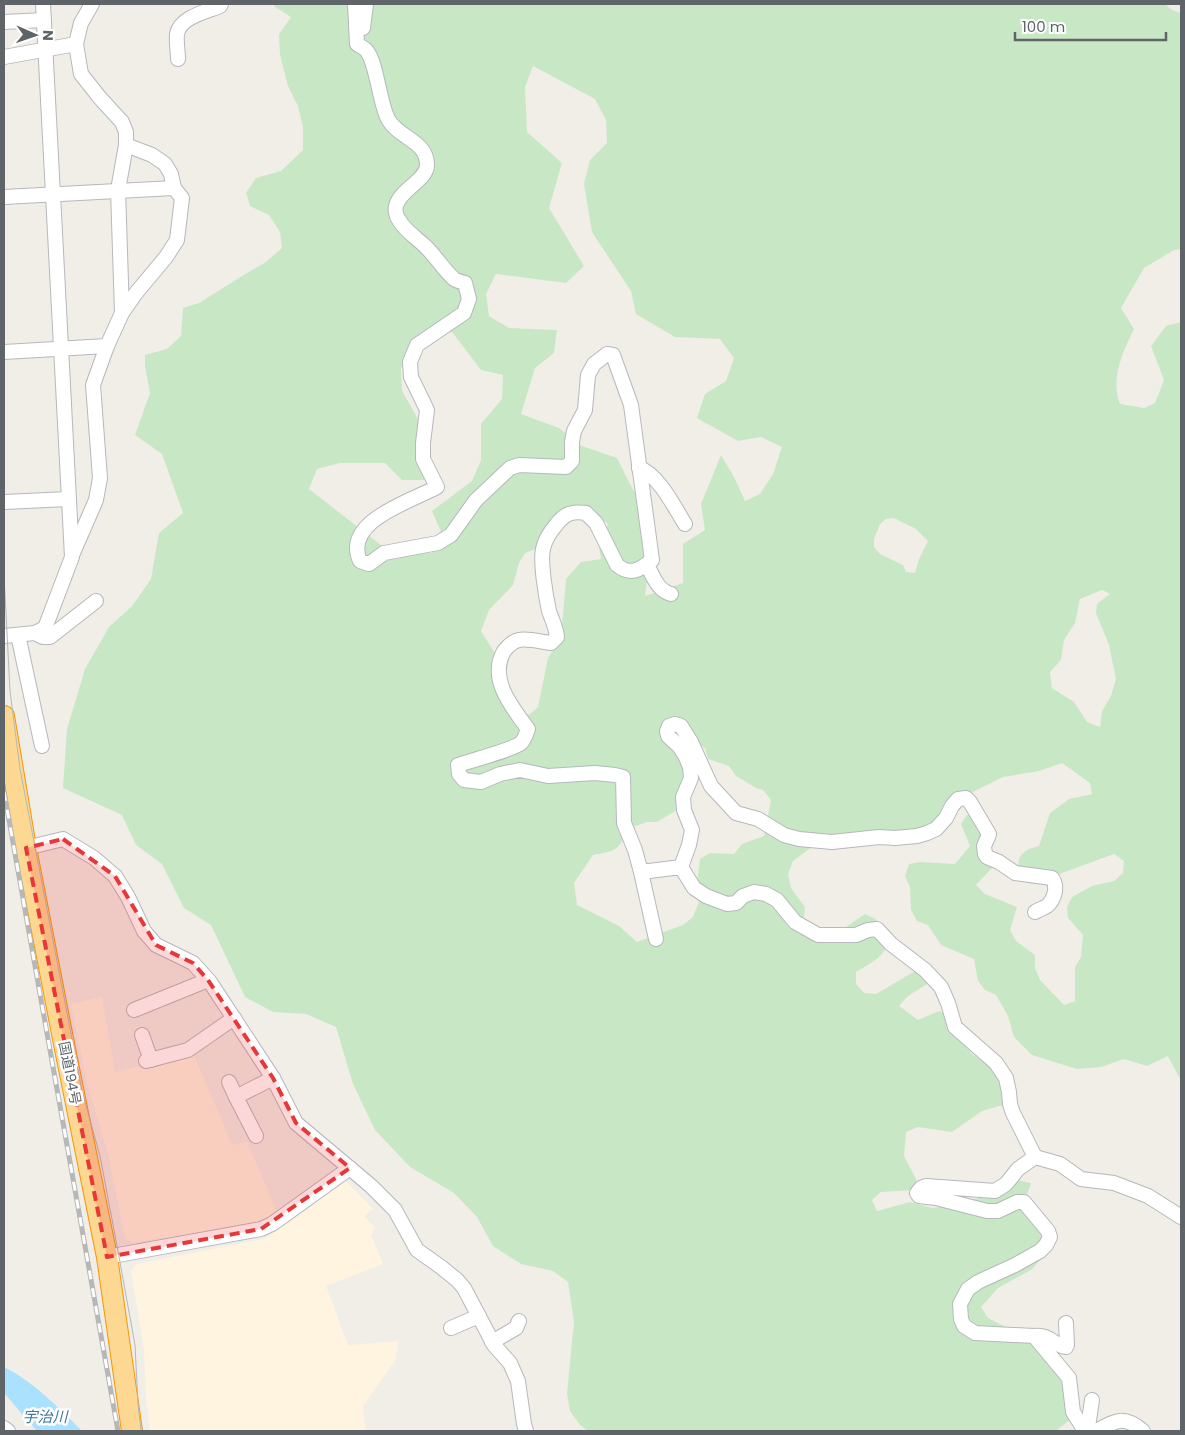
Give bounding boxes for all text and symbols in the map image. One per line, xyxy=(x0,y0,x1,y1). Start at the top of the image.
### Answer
north arrow xyxy=(10,10,60,60)
scale bar xyxy=(1015,10,1166,42)
text: 100 m xyxy=(1022,16,1065,37)
text: N xyxy=(38,30,58,41)
street label: 国道194号 xyxy=(54,1040,86,1106)
water label: 宇治川 xyxy=(22,1406,69,1427)

